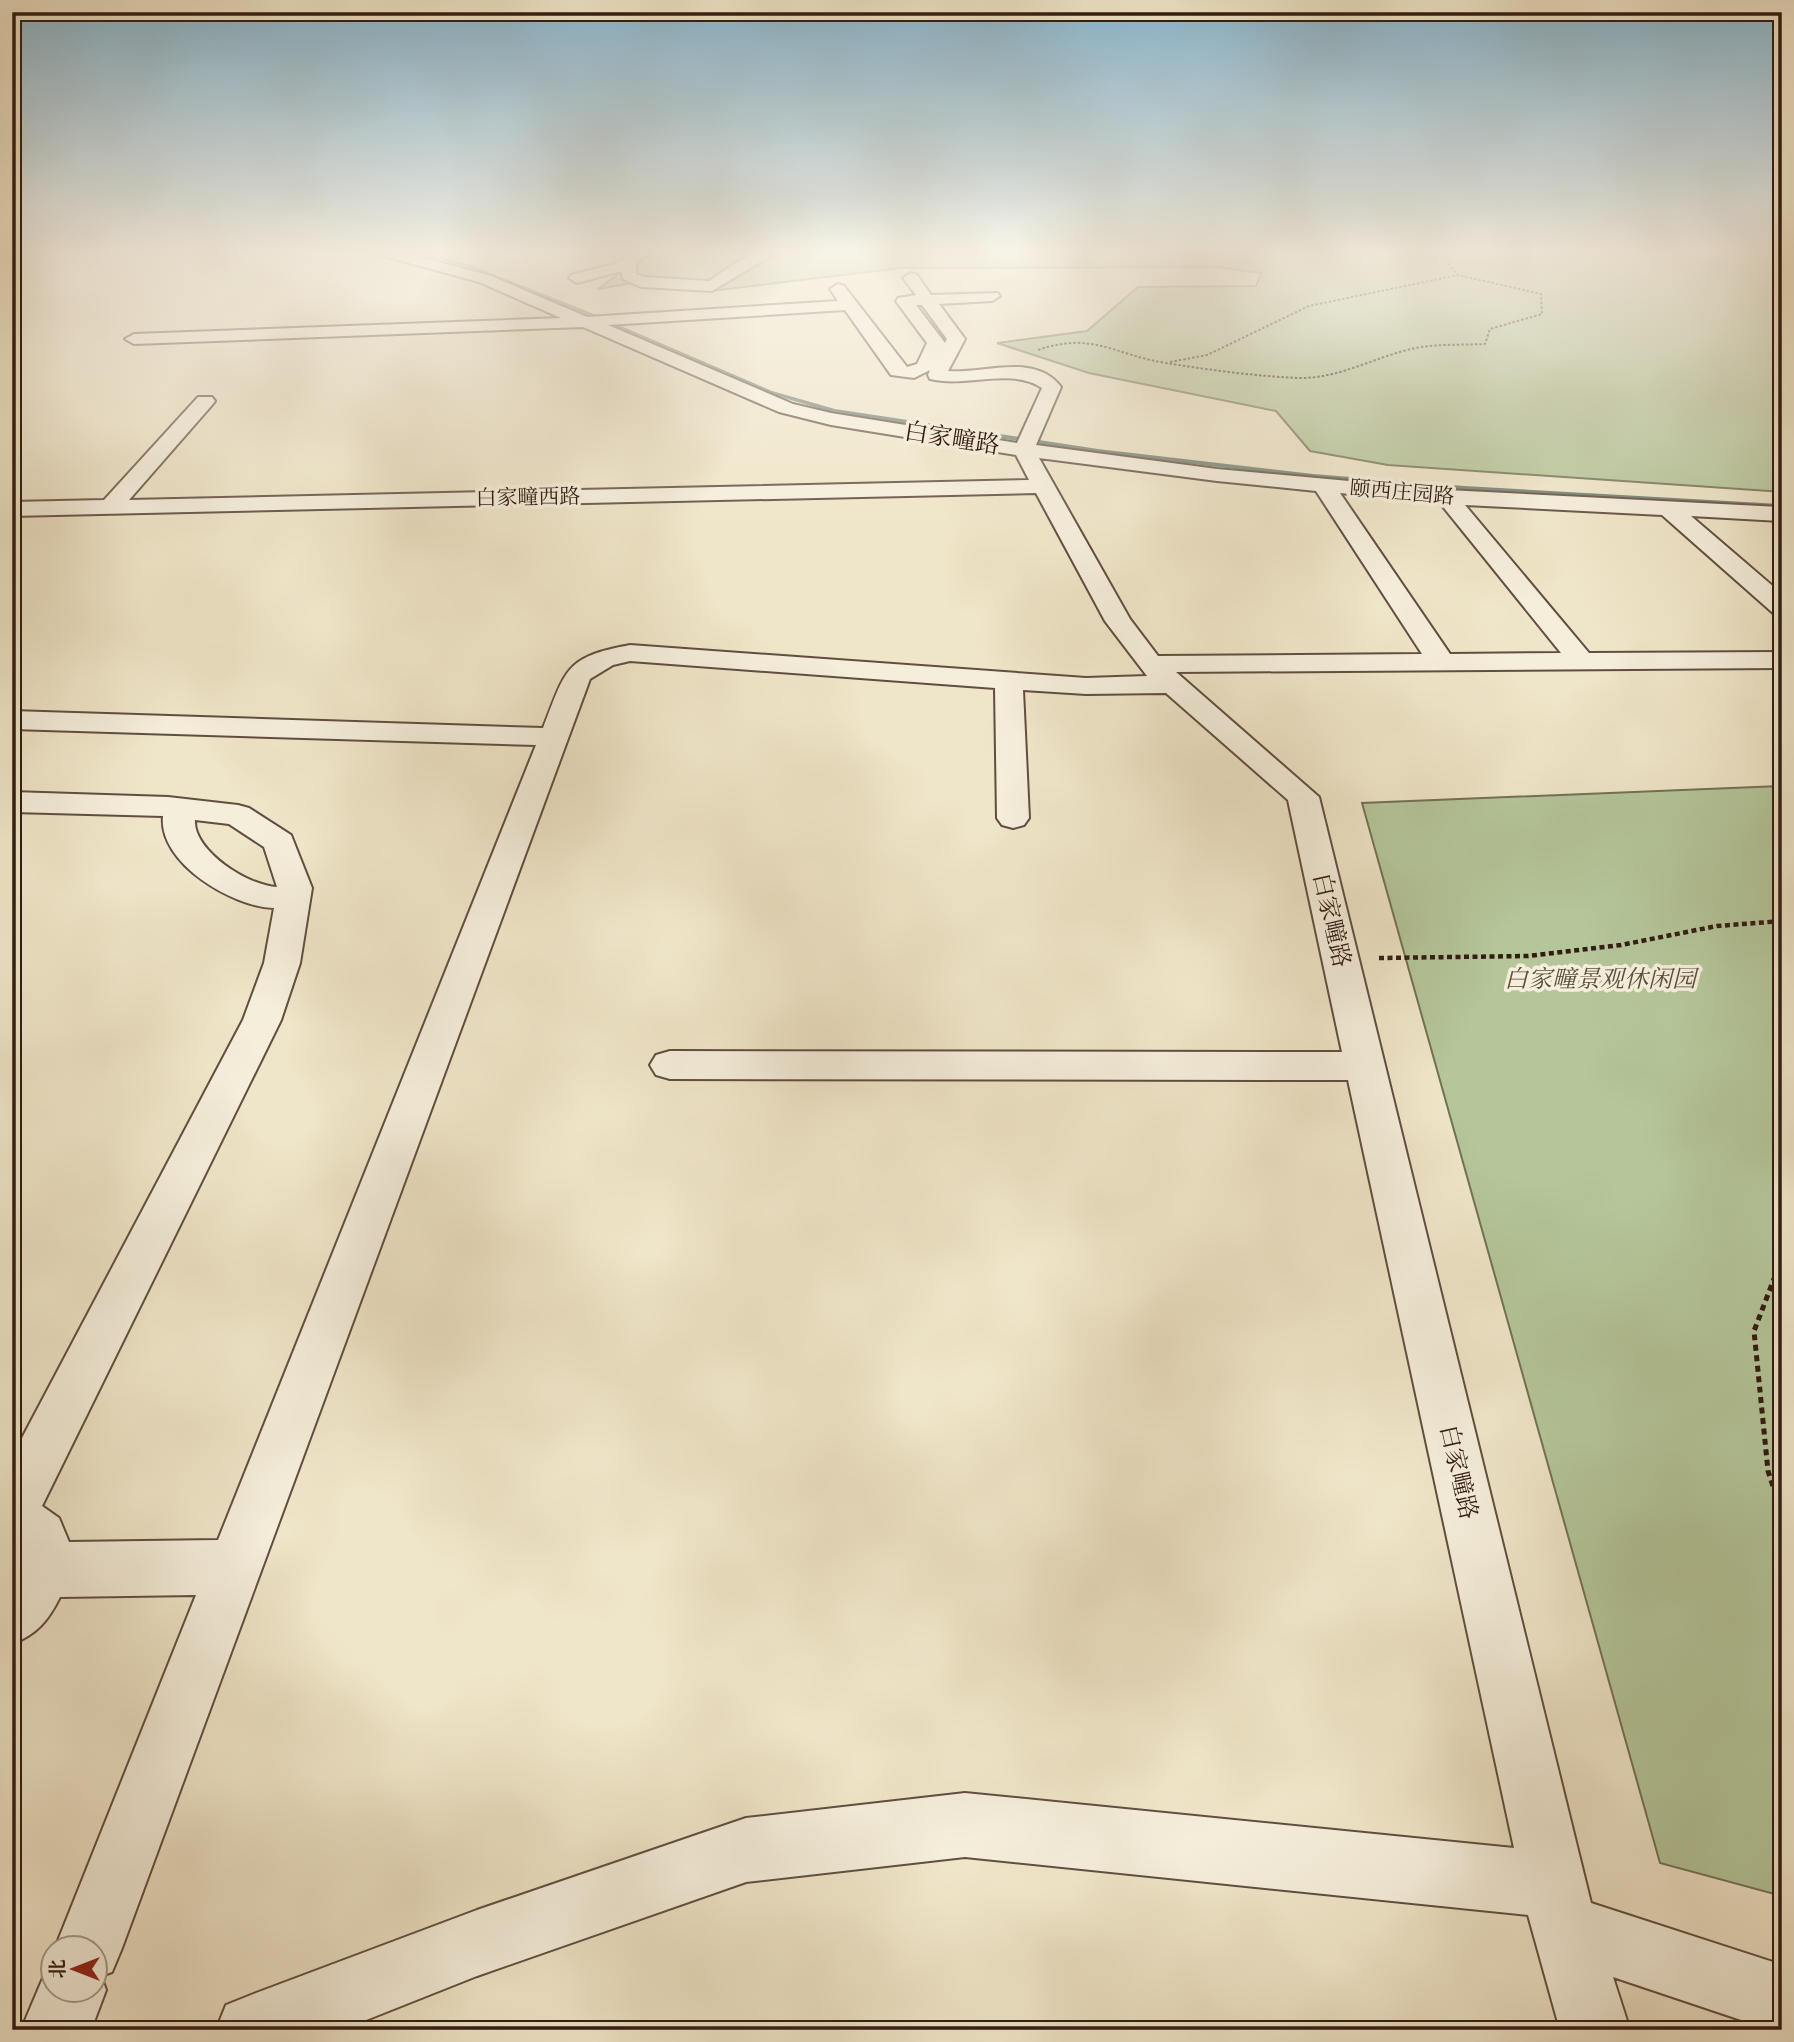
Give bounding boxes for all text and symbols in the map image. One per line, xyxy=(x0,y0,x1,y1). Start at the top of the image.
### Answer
street label: 白家疃路 xyxy=(902,416,1002,464)
street label: 颐西庄园路 xyxy=(1348,474,1455,514)
street label: 白家疃西路 xyxy=(475,483,581,515)
street label: 白家疃路 xyxy=(1303,870,1357,971)
park label: 白家疃景观休闲园 xyxy=(1504,964,1700,998)
street label: 白家疃路 xyxy=(1430,1422,1484,1523)
north arrow xyxy=(38,1934,108,2004)
text: 北 xyxy=(46,1959,73,1979)

